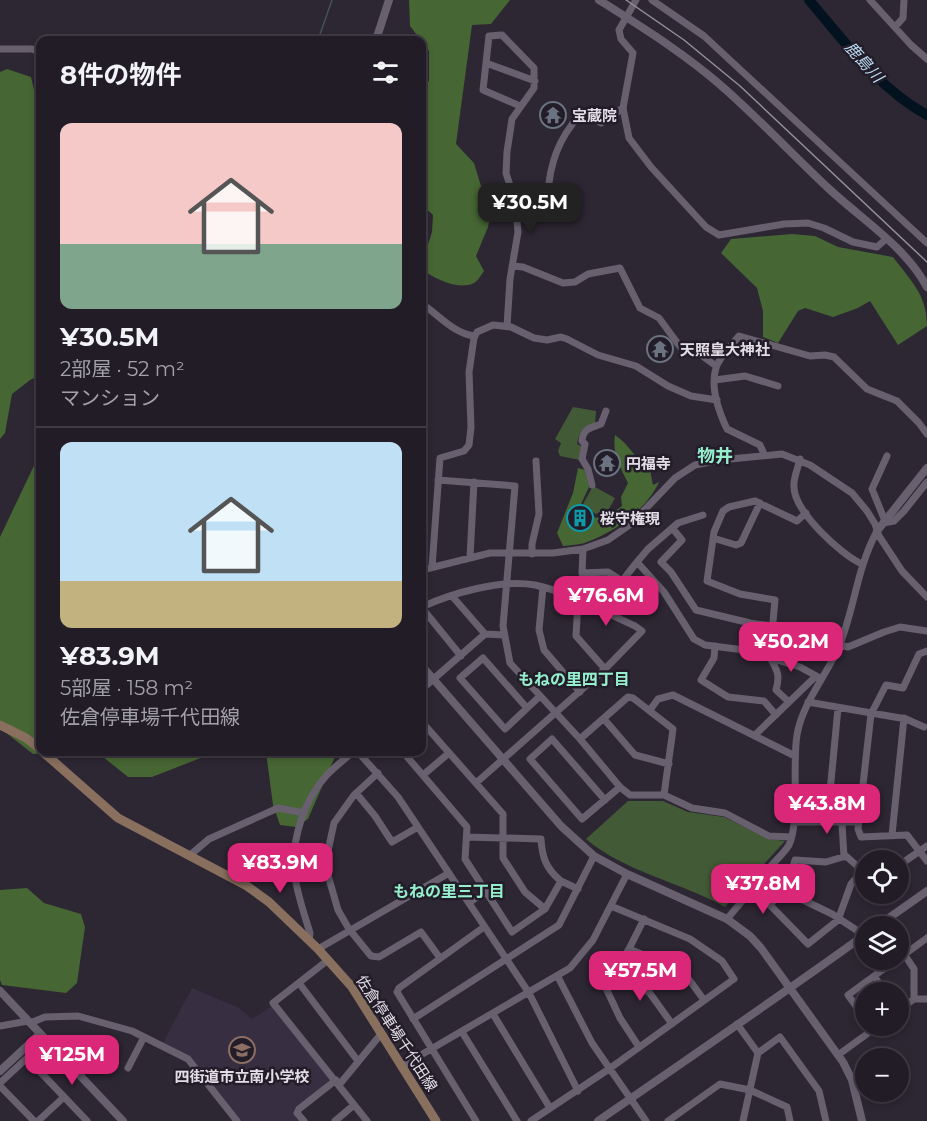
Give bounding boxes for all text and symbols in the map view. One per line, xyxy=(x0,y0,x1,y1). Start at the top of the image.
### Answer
water label: 鹿島川 xyxy=(841,38,888,88)
icon: filters xyxy=(369,56,402,89)
text: 8件の物件 xyxy=(60,59,181,91)
temple icon: 宝蔵院 xyxy=(538,100,568,130)
place label: 宝蔵院 xyxy=(572,106,617,125)
icon: home xyxy=(177,162,285,270)
pin: ¥30.5M xyxy=(481,183,579,234)
text: ¥30.5M xyxy=(492,190,568,214)
text: ¥30.5M xyxy=(60,321,159,353)
temple icon: 天照皇大神社 xyxy=(645,334,675,364)
place label: 天照皇大神社 xyxy=(680,340,770,359)
text: 2部屋 · 52 m² xyxy=(60,357,185,381)
text: マンション xyxy=(60,386,160,410)
district label: 物井 xyxy=(697,445,733,467)
temple icon: 円福寺 xyxy=(592,448,622,478)
place label: 円福寺 xyxy=(626,454,671,473)
icon: home xyxy=(177,481,285,589)
building icon: 桜守権現 xyxy=(565,503,595,533)
place label: 桜守権現 xyxy=(600,509,660,528)
pin: ¥76.6M xyxy=(557,576,655,627)
text: ¥76.6M xyxy=(568,583,644,607)
pin: ¥50.2M xyxy=(742,622,840,673)
text: ¥50.2M xyxy=(753,629,829,653)
text: ¥83.9M xyxy=(60,640,160,672)
district label: もねの里四丁目 xyxy=(518,670,630,689)
text: 5部屋 · 158 m² xyxy=(60,676,193,700)
text: 佐倉停車場千代田線 xyxy=(60,705,240,729)
pin: ¥43.8M xyxy=(778,784,876,835)
text: ¥43.8M xyxy=(788,791,866,815)
pin: ¥83.9M xyxy=(231,843,329,894)
text: ¥83.9M xyxy=(242,850,318,874)
map controls xyxy=(855,850,909,1102)
button: locate xyxy=(855,850,909,904)
pin: ¥37.8M xyxy=(714,864,812,915)
text: ¥37.8M xyxy=(725,871,801,895)
district label: もねの里三丁目 xyxy=(393,882,505,901)
button: layers xyxy=(855,916,909,970)
pin: ¥57.5M xyxy=(591,951,689,1002)
text: ¥57.5M xyxy=(603,958,677,982)
street label: 佐倉停車場千代田線 xyxy=(352,971,442,1095)
button: + xyxy=(855,982,909,1036)
pin: ¥125M xyxy=(30,1035,114,1086)
school or university icon: 四街道市立南小学校 xyxy=(227,1035,257,1065)
text: ¥125M xyxy=(39,1042,105,1066)
button: − xyxy=(855,1048,909,1102)
place label: 四街道市立南小学校 xyxy=(174,1067,310,1086)

